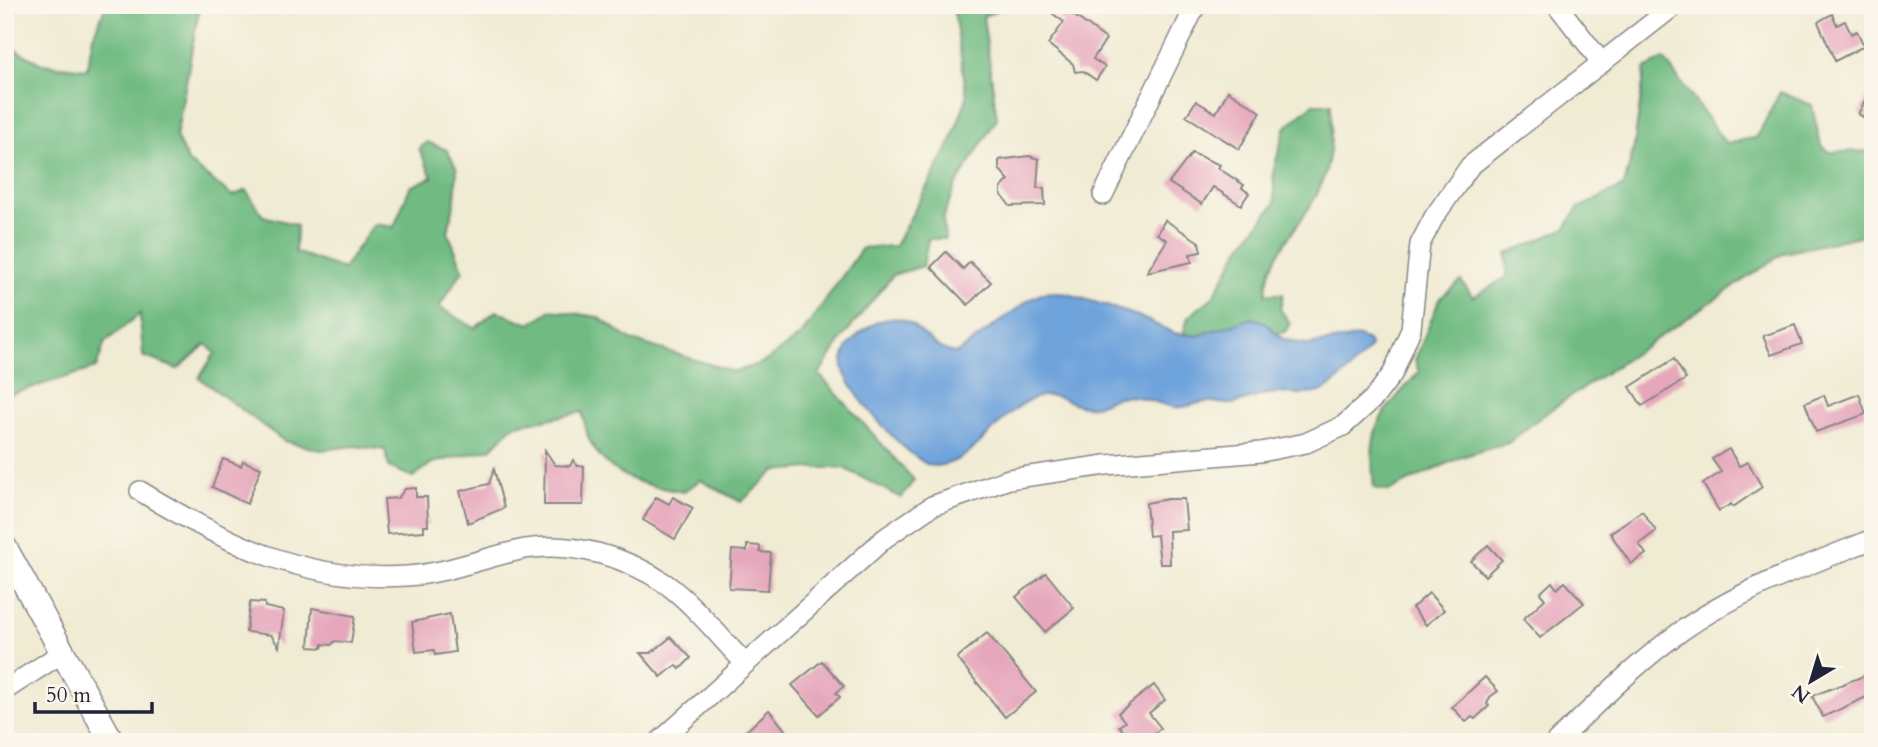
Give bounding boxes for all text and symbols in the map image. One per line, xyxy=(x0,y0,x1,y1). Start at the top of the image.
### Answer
north arrow xyxy=(1776,646,1846,716)
scale bar xyxy=(35,670,152,714)
text: N xyxy=(1786,678,1816,709)
text: 50 m xyxy=(46,681,91,710)

